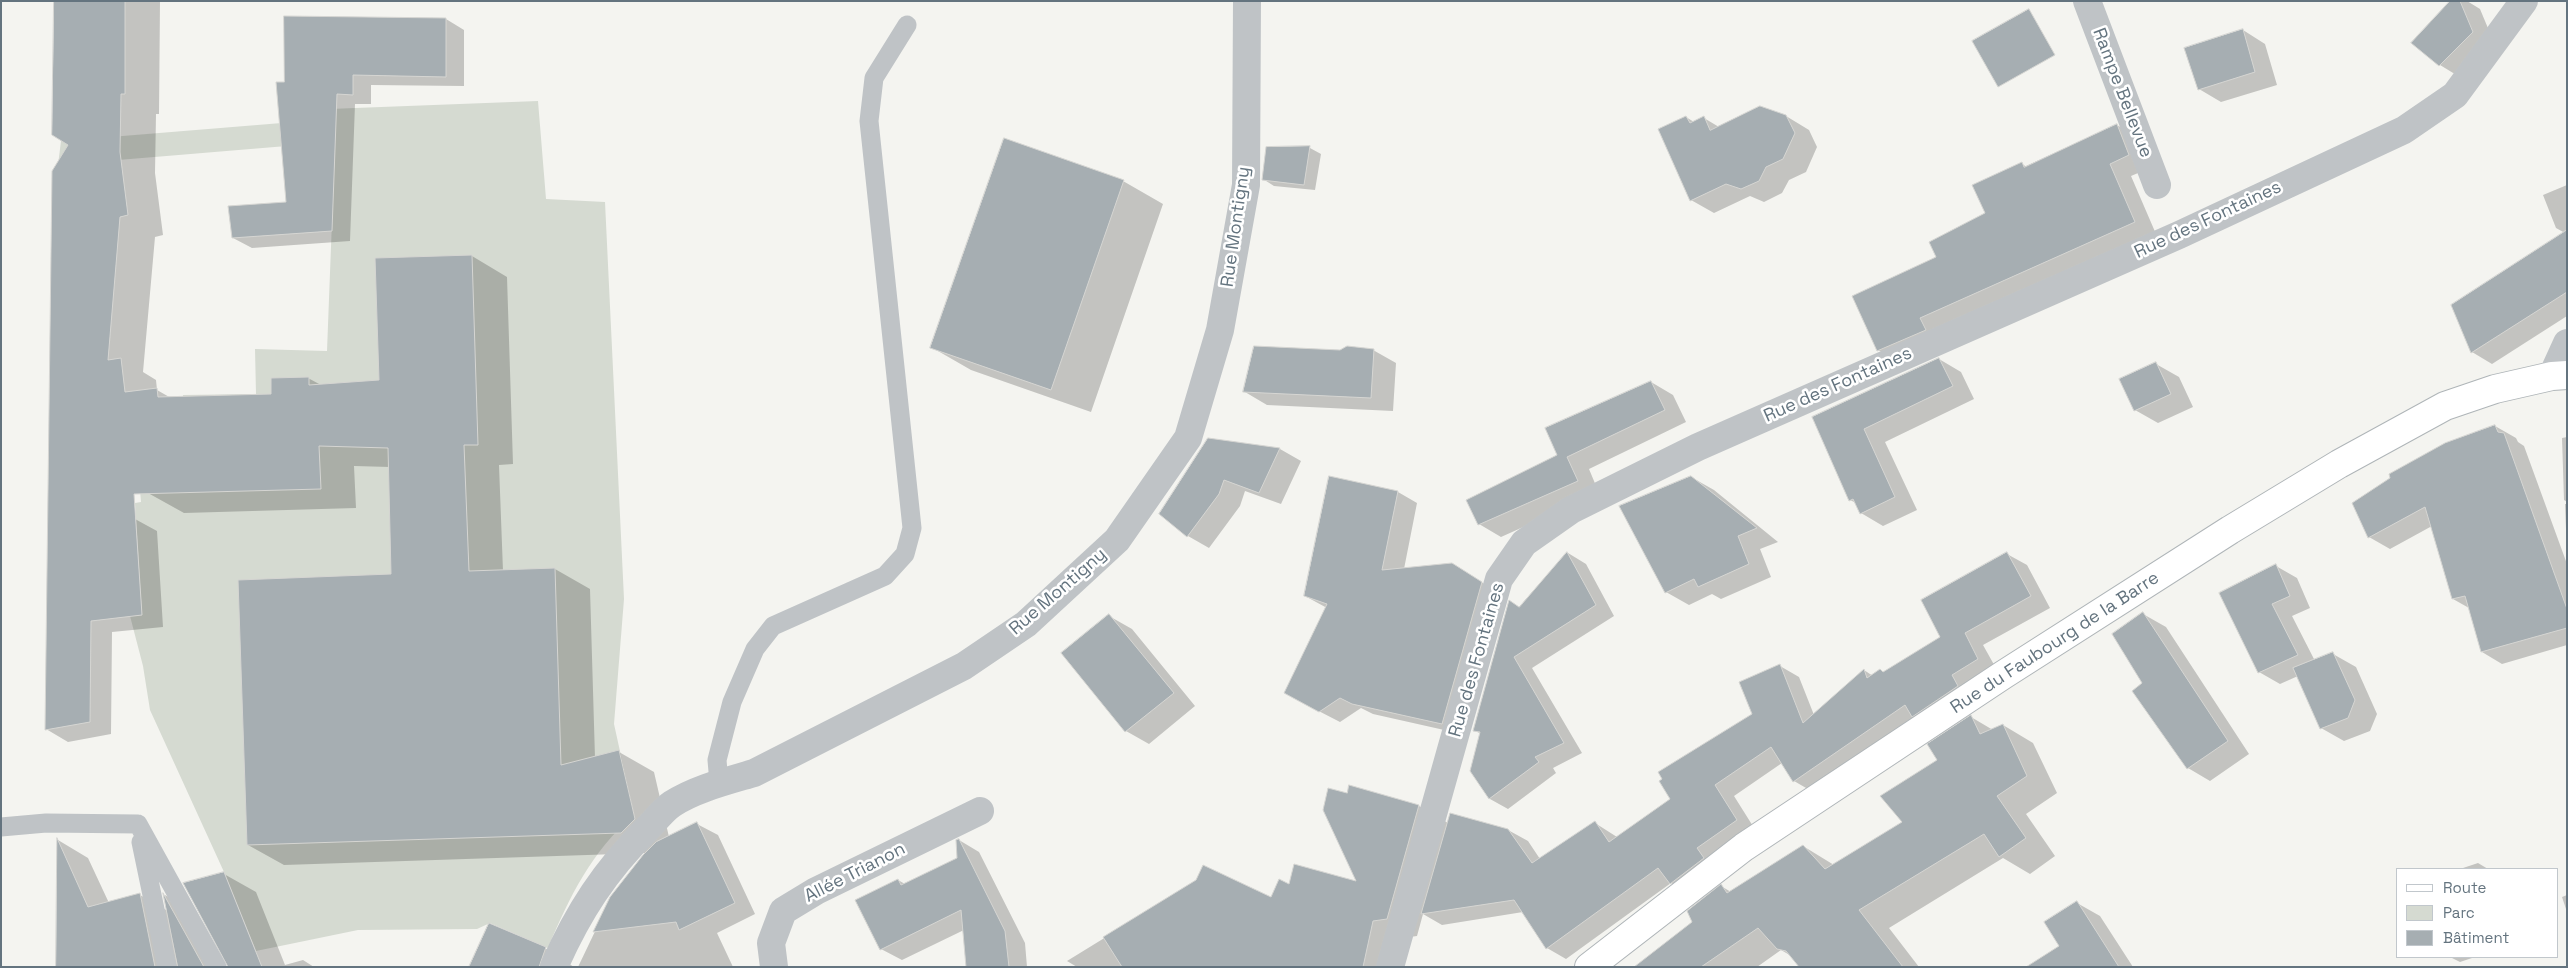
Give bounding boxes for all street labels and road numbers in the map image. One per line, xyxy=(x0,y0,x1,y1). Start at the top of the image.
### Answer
street label: Rampe Bellevue xyxy=(2087,25,2157,161)
street label: Rue Montigny xyxy=(1217,165,1255,289)
street label: Rue des Fontaines xyxy=(2131,176,2285,264)
street label: Rue des Fontaines xyxy=(1761,343,1915,427)
street label: Rue Montigny xyxy=(1005,544,1111,640)
street label: Rue du Faubourg de la Barre xyxy=(1947,567,2163,719)
street label: Rue des Fontaines xyxy=(1445,580,1509,740)
street label: Allée Trianon xyxy=(801,838,909,908)

